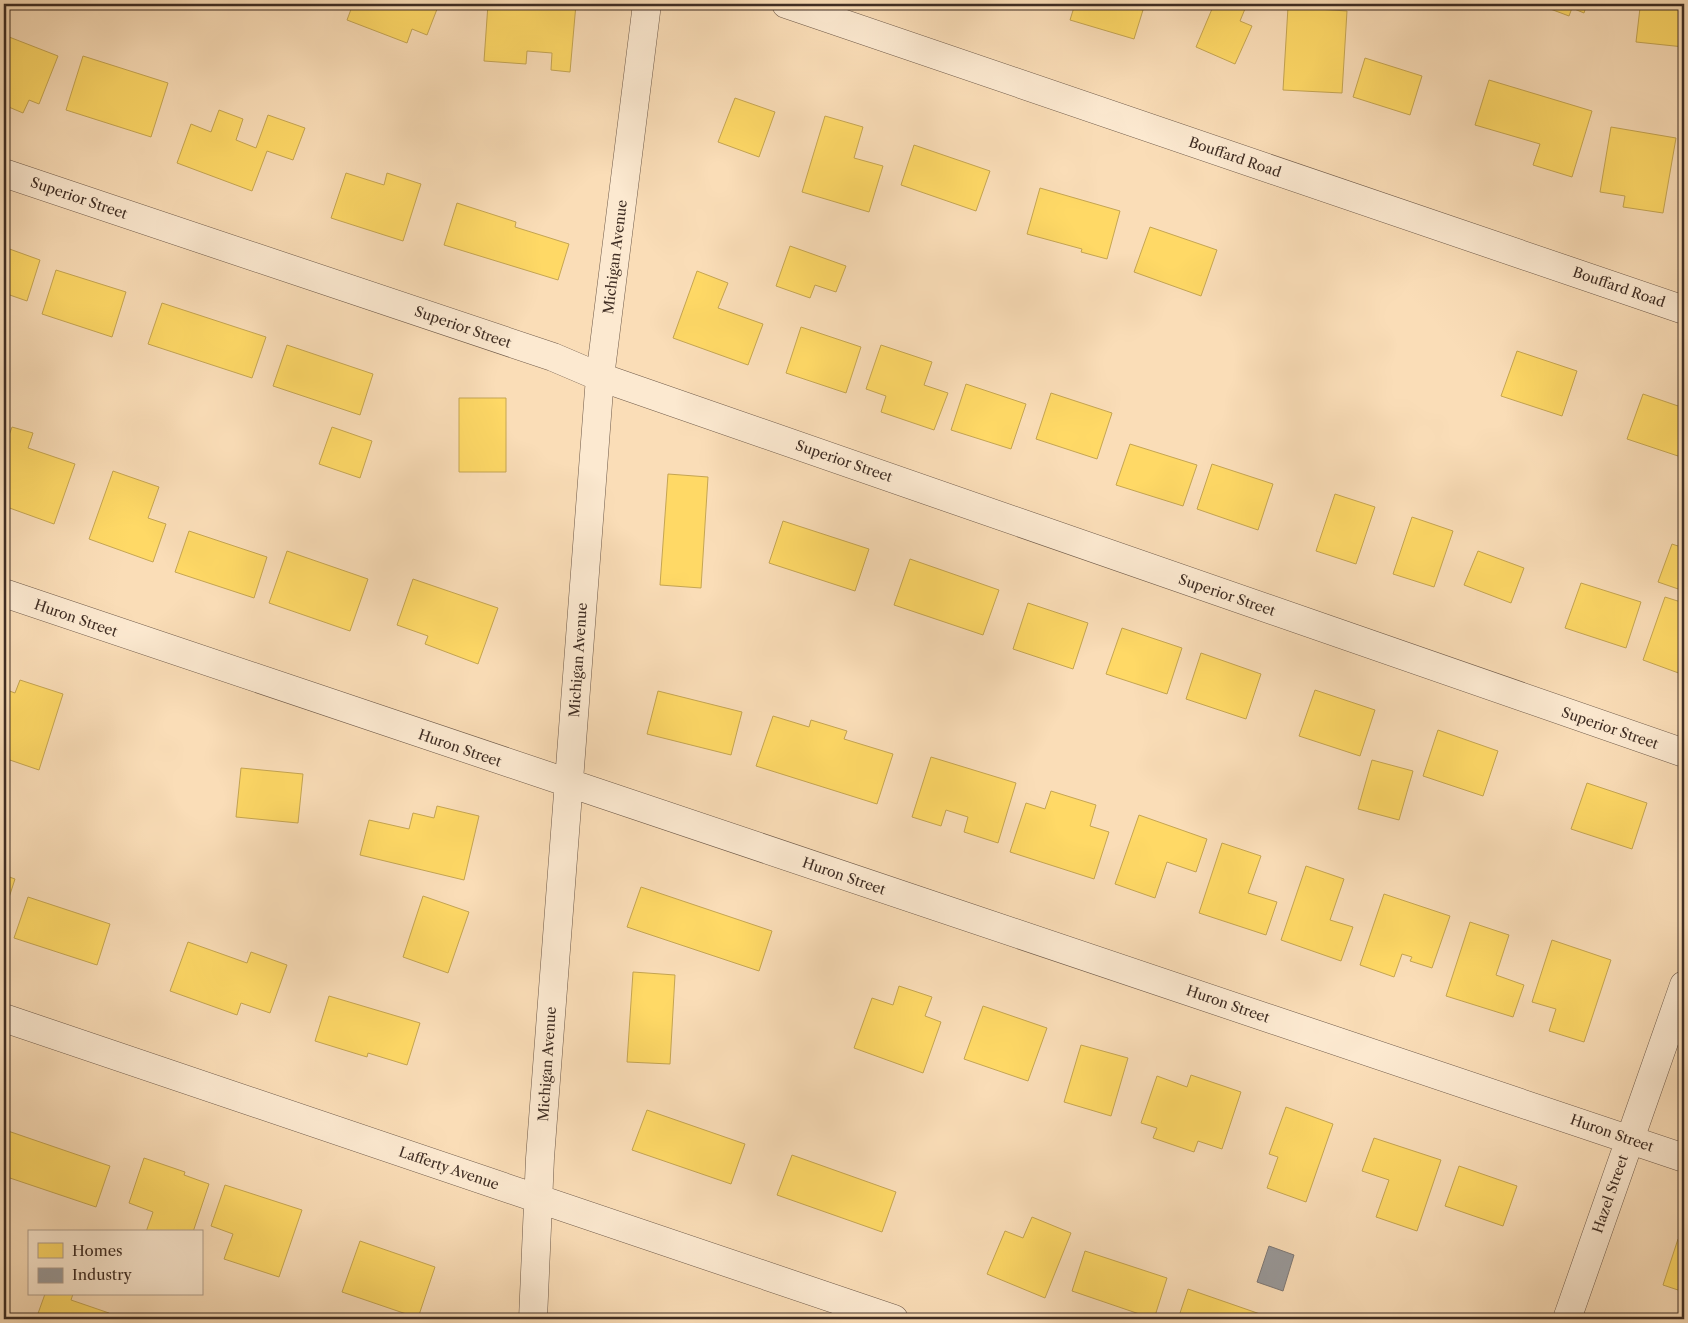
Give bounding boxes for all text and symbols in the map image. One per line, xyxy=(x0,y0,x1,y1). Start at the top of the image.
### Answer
street label: Bouffard Road xyxy=(1186,133,1284,181)
street label: Superior Street xyxy=(28,173,130,223)
street label: Michigan Avenue xyxy=(599,199,631,315)
street label: Bouffard Road xyxy=(1570,263,1668,311)
street label: Superior Street xyxy=(412,302,514,352)
street label: Superior Street xyxy=(793,436,895,486)
street label: Superior Street xyxy=(1176,570,1278,620)
street label: Huron Street xyxy=(32,595,120,641)
street label: Michigan Avenue xyxy=(565,602,591,718)
street label: Superior Street xyxy=(1559,703,1661,753)
street label: Huron Street xyxy=(416,725,504,771)
street label: Huron Street xyxy=(800,853,888,899)
street label: Huron Street xyxy=(1184,981,1272,1027)
street label: Michigan Avenue xyxy=(534,1006,560,1122)
street label: Huron Street xyxy=(1568,1110,1656,1156)
street label: Lafferty Avenue xyxy=(396,1142,502,1194)
street label: Hazel Street xyxy=(1588,1152,1632,1236)
legend xyxy=(28,1230,202,1296)
text: Homes xyxy=(72,1241,123,1260)
text: Industry xyxy=(72,1265,132,1284)

